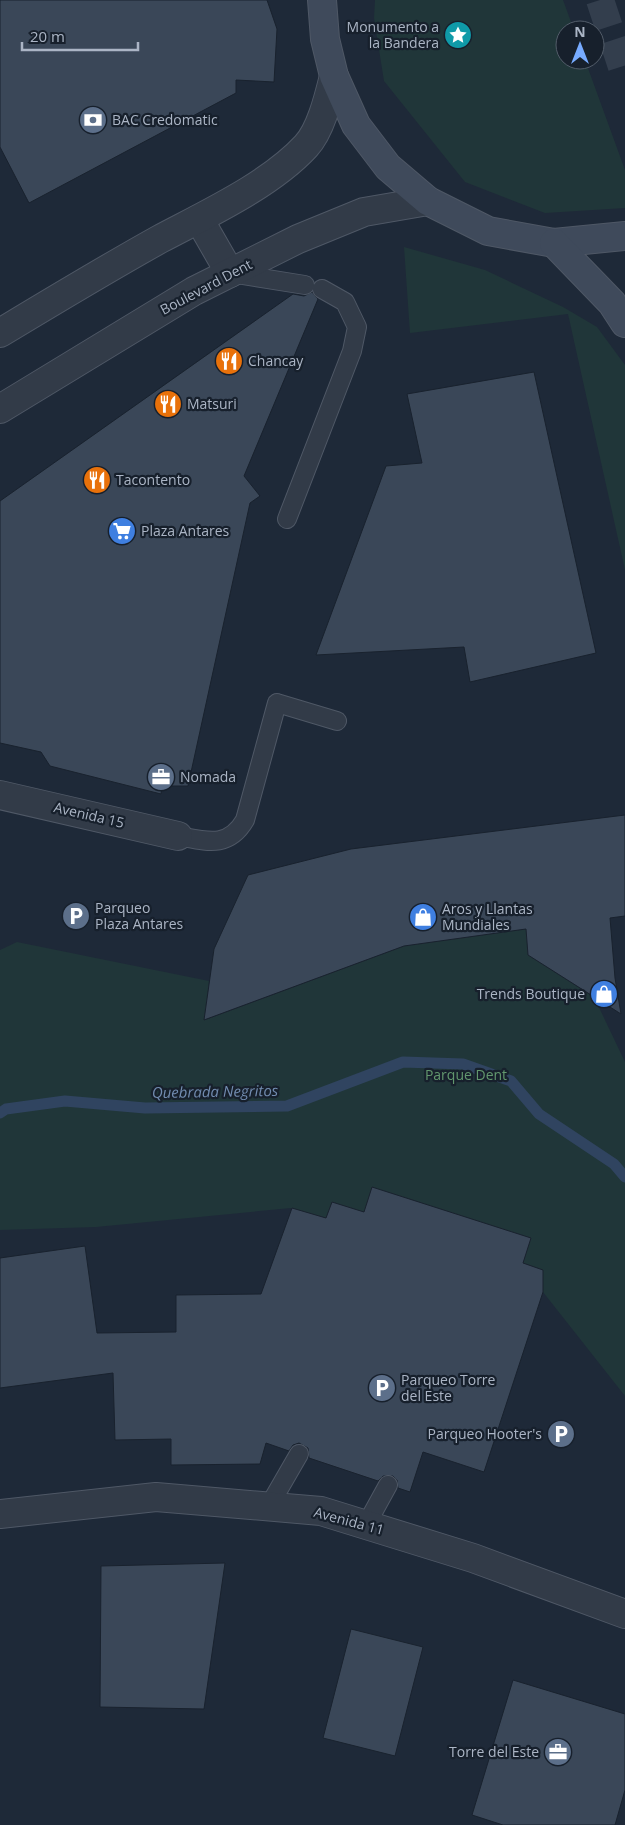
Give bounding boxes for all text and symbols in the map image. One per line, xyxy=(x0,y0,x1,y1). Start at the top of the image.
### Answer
place label: Monumento a la Bandera xyxy=(347,17,439,52)
scale bar xyxy=(22,20,139,52)
place icon: Monumento a la Bandera xyxy=(443,20,473,50)
north arrow xyxy=(555,20,605,70)
text: N xyxy=(574,22,586,41)
text: 20 m xyxy=(30,26,65,46)
bank icon: BAC Credomatic xyxy=(78,105,108,135)
place label: BAC Credomatic xyxy=(112,110,218,129)
street label: Boulevard Dent xyxy=(156,254,255,319)
restaurant icon: Chancay xyxy=(214,346,244,376)
place label: Chancay xyxy=(248,351,304,370)
restaurant icon: Matsuri xyxy=(153,389,183,419)
place label: Matsuri xyxy=(187,394,237,413)
restaurant icon: Tacontento xyxy=(82,465,112,495)
place label: Tacontento xyxy=(116,470,190,489)
supermarket icon: Plaza Antares xyxy=(107,516,137,546)
place label: Plaza Antares xyxy=(141,521,230,540)
office icon: Nomada xyxy=(146,762,176,792)
place label: Nomada xyxy=(180,767,236,786)
street label: Avenida 15 xyxy=(52,797,126,832)
place label: Parqueo Plaza Antares xyxy=(95,898,184,933)
place label: Aros y Llantas Mundiales xyxy=(442,899,533,934)
parking icon: Parqueo Plaza Antares xyxy=(61,901,91,931)
shop icon: Aros y Llantas Mundiales xyxy=(408,902,438,932)
shop icon: Trends Boutique xyxy=(589,979,619,1009)
place label: Trends Boutique xyxy=(477,984,585,1003)
park label: Parque Dent xyxy=(425,1065,507,1084)
water label: Quebrada Negritos xyxy=(152,1080,279,1102)
place label: Parqueo Torre del Este xyxy=(401,1370,496,1405)
parking icon: Parqueo Torre del Este xyxy=(367,1373,397,1403)
parking icon: Parqueo Hooter's xyxy=(546,1419,576,1449)
place label: Parqueo Hooter's xyxy=(428,1424,542,1443)
street label: Avenida 11 xyxy=(312,1502,386,1539)
office icon: Torre del Este xyxy=(543,1737,573,1767)
place label: Torre del Este xyxy=(449,1742,539,1761)

